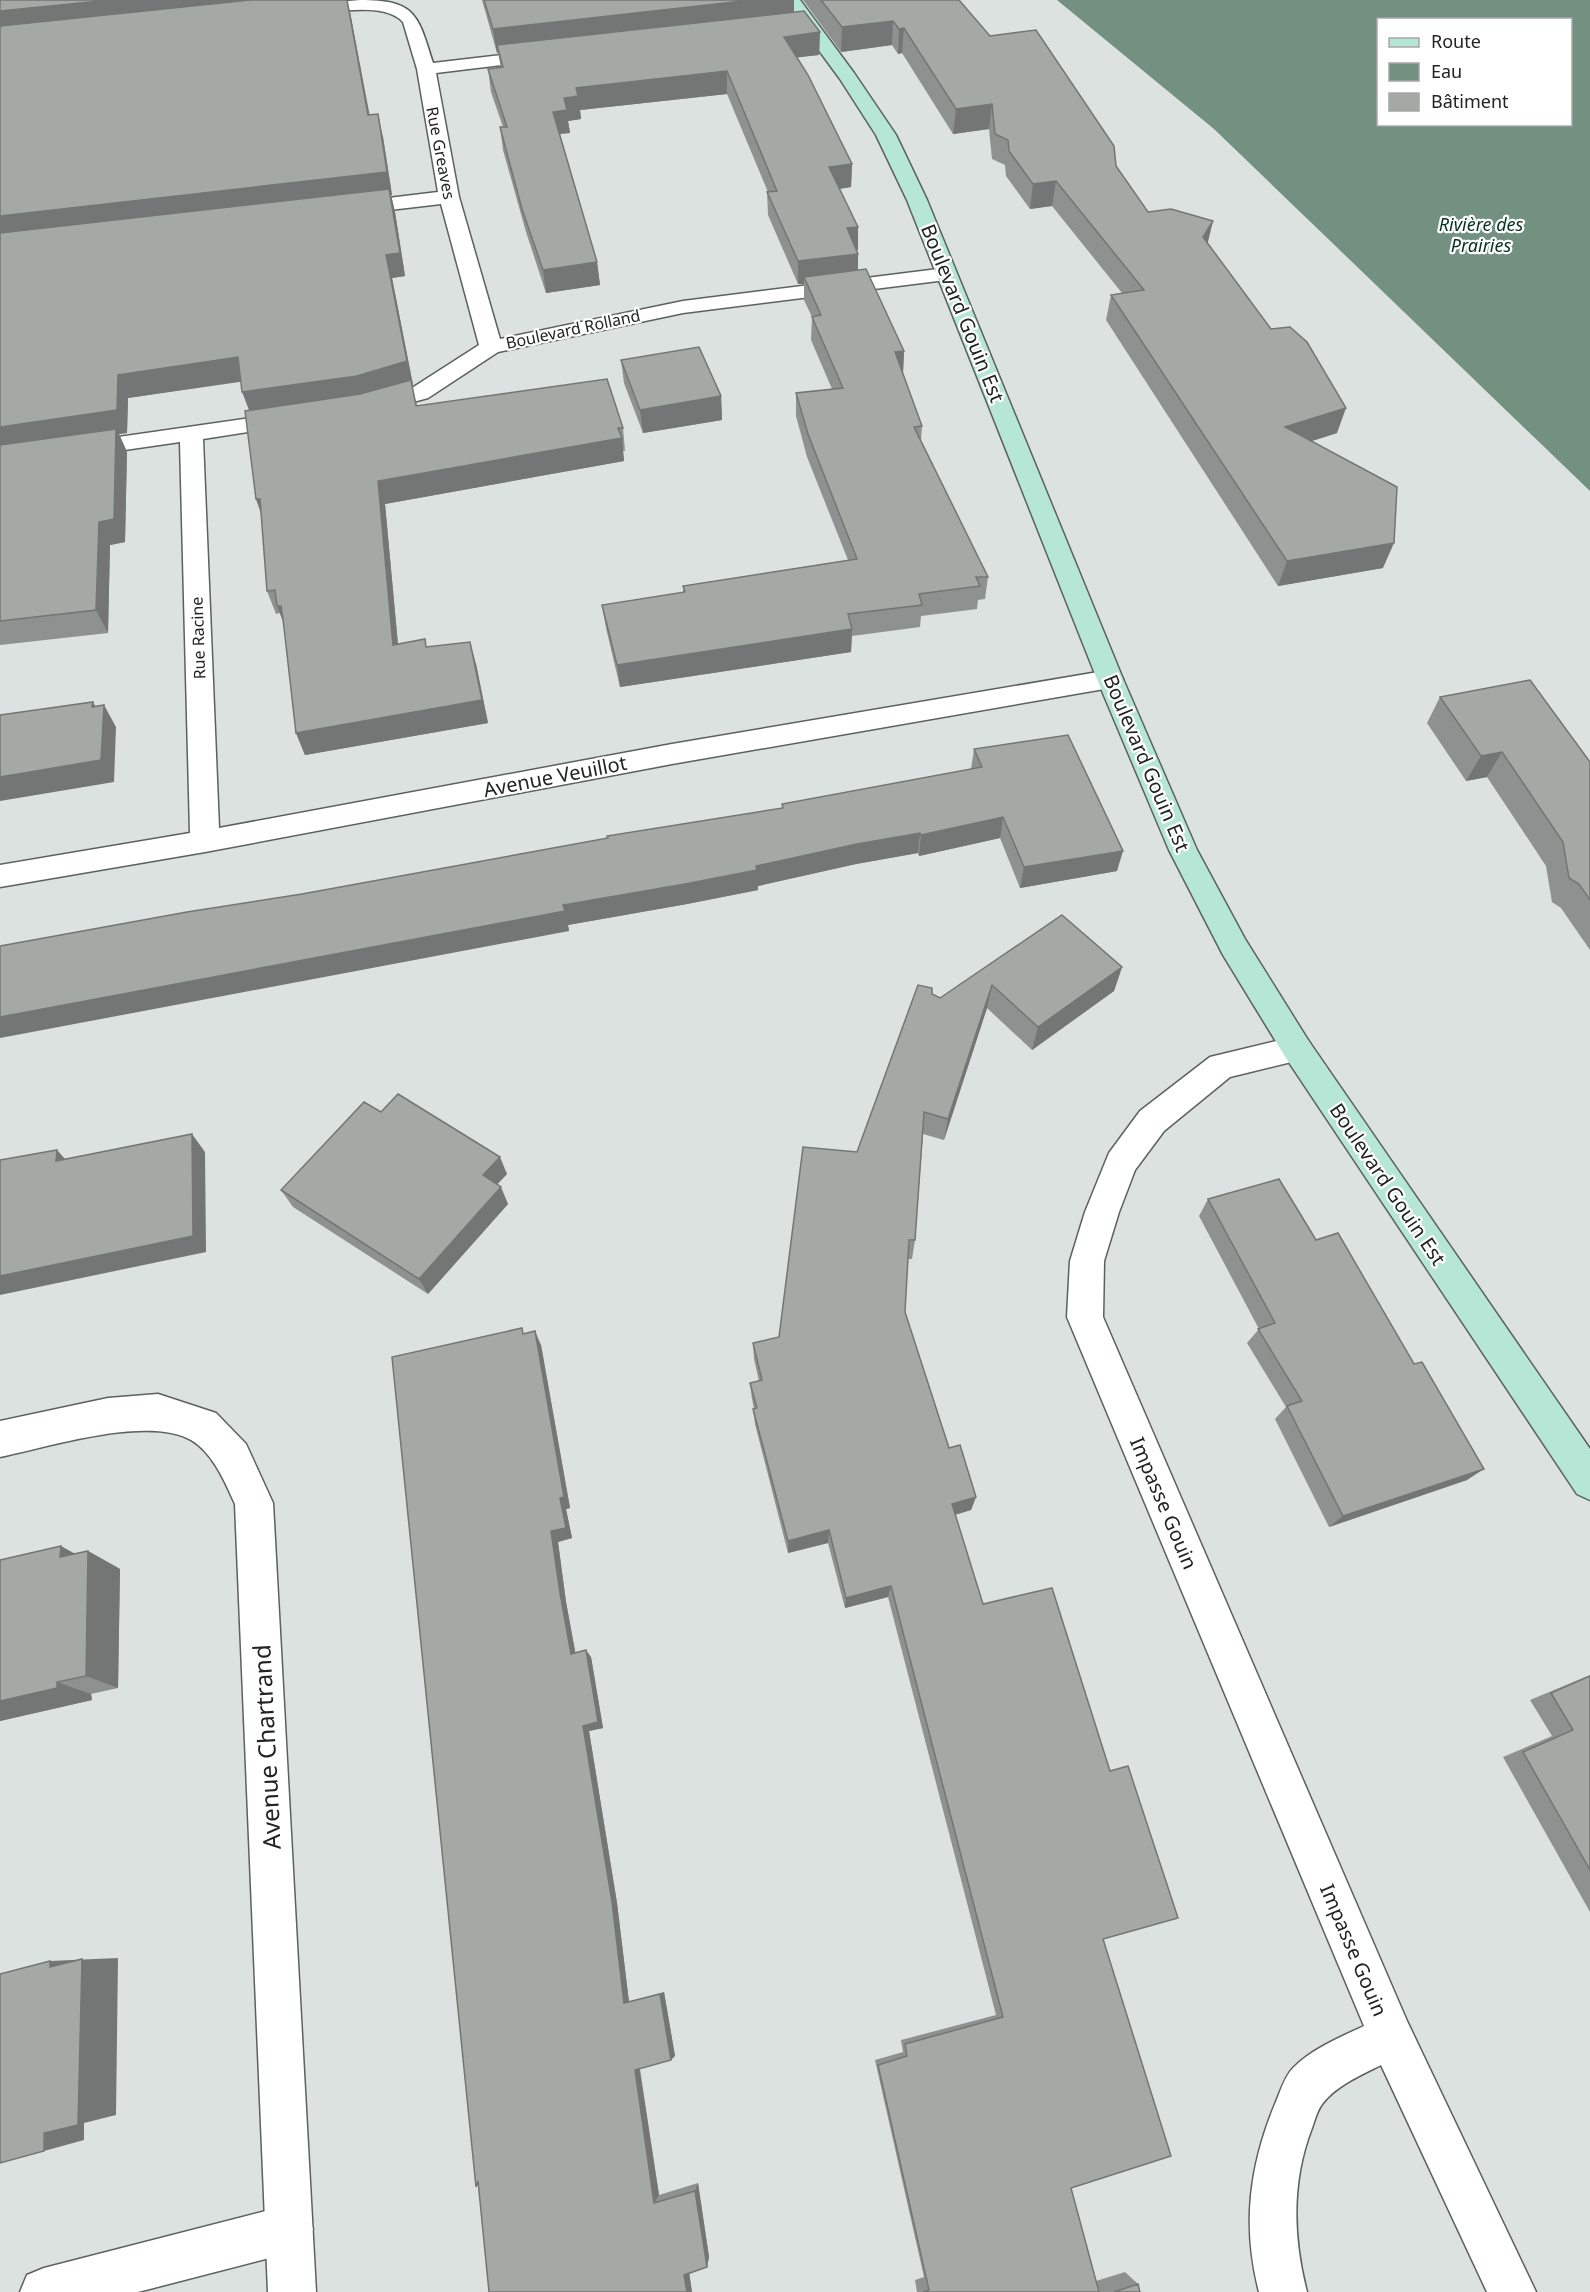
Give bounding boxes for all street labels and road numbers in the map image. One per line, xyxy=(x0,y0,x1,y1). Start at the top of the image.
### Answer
street label: Rue Greaves xyxy=(421,105,461,201)
street label: Boulevard Gouin Est xyxy=(915,220,1011,406)
street label: Boulevard Rolland xyxy=(504,304,642,354)
street label: Rue Racine xyxy=(186,596,210,680)
street label: Boulevard Gouin Est xyxy=(1097,670,1197,856)
street label: Avenue Veuillot xyxy=(481,749,629,803)
street label: Boulevard Gouin Est xyxy=(1324,1098,1452,1270)
street label: Impasse Gouin xyxy=(1124,1433,1204,1573)
street label: Avenue Chartrand xyxy=(244,1644,288,1850)
street label: Impasse Gouin xyxy=(1314,1880,1394,2020)

